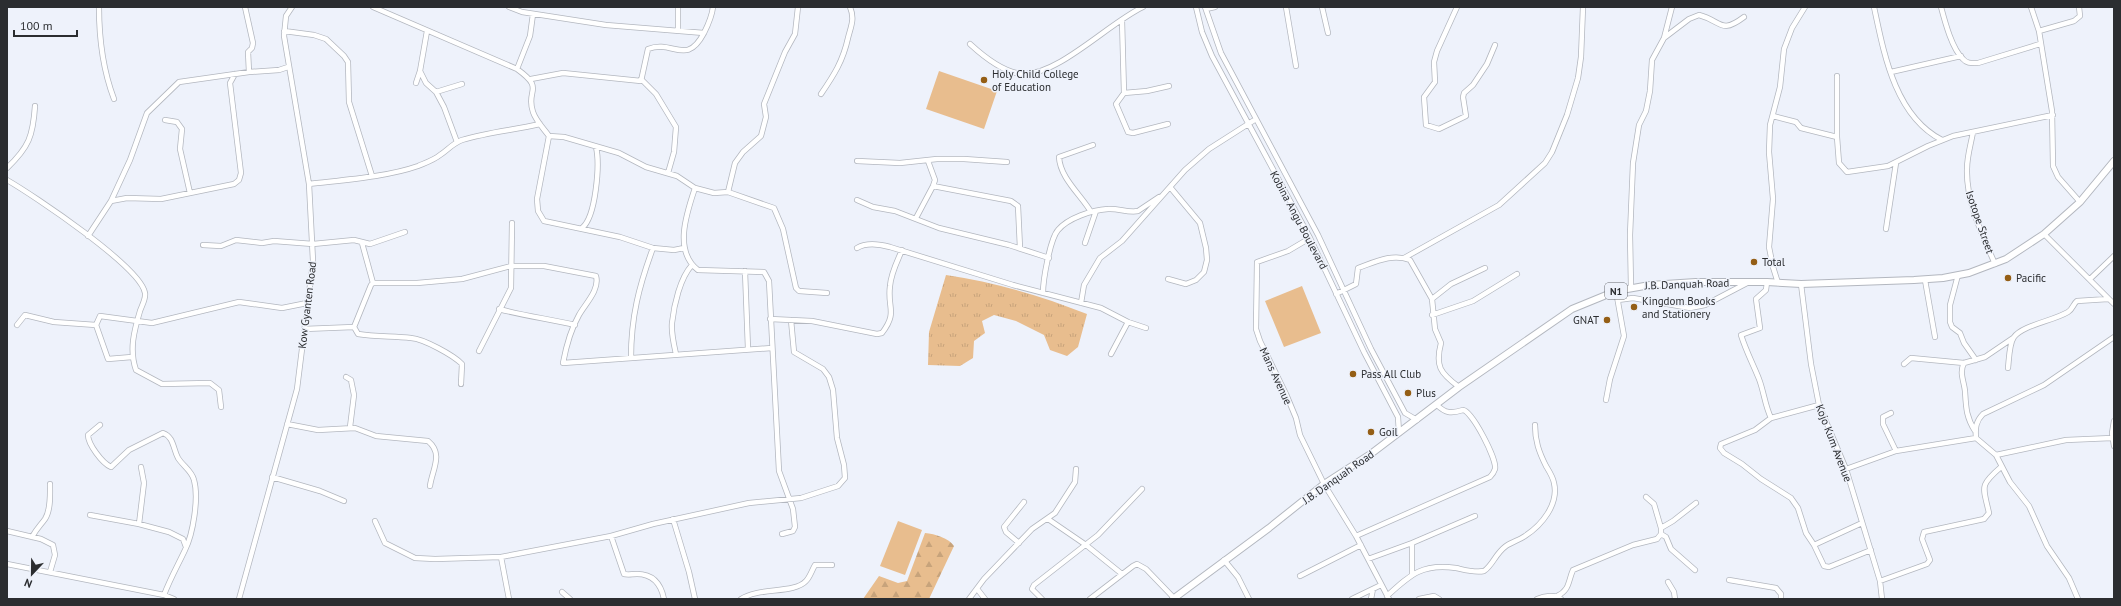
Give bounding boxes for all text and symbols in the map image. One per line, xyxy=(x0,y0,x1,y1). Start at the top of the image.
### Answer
scale bar xyxy=(14,12,77,38)
text: 100 m xyxy=(20,18,53,33)
place label: Holy Child College of Education xyxy=(992,67,1079,94)
marker: Holy Child College of Education xyxy=(979,75,989,85)
street label: Kobina Angu Boulevard xyxy=(1267,168,1331,272)
street label: Isotope Street xyxy=(1963,189,1997,256)
place label: Total xyxy=(1762,255,1786,269)
marker: Total xyxy=(1749,257,1759,267)
street label: Kow Gyanten Road xyxy=(295,261,319,349)
place label: Pacific xyxy=(2016,271,2046,285)
marker: Pacific xyxy=(2003,273,2013,283)
street label: J.B. Danquah Road xyxy=(1643,276,1730,293)
road number: N1 xyxy=(1605,283,1627,299)
place label: Kingdom Books and Stationery xyxy=(1642,294,1716,321)
marker: Kingdom Books and Stationery xyxy=(1629,302,1639,312)
place label: GNAT xyxy=(1573,313,1599,327)
marker: GNAT xyxy=(1602,315,1612,325)
street label: Mans Avenue xyxy=(1257,345,1296,407)
place label: Pass All Club xyxy=(1361,367,1421,381)
marker: Pass All Club xyxy=(1348,369,1358,379)
place label: Plus xyxy=(1416,386,1436,400)
marker: Plus xyxy=(1403,388,1413,398)
street label: Kojo Kum Avenue xyxy=(1813,402,1855,484)
place label: Goil xyxy=(1379,425,1399,439)
marker: Goil xyxy=(1366,427,1376,437)
street label: J.B. Danquah Road xyxy=(1299,447,1377,508)
north arrow xyxy=(12,554,52,594)
text: N xyxy=(22,575,34,591)

